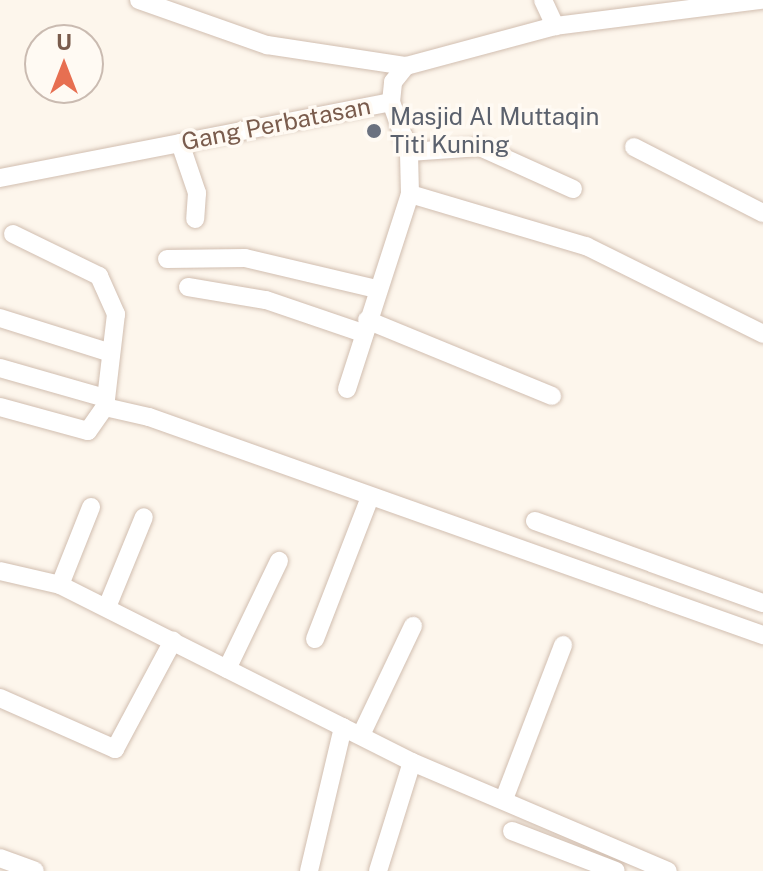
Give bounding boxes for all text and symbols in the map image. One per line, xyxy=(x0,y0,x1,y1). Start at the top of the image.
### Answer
north arrow xyxy=(24,24,104,104)
text: U xyxy=(56,29,72,55)
street label: Gang Perbatasan xyxy=(179,92,373,156)
place label: Masjid Al Muttaqin Titi Kuning xyxy=(390,103,599,159)
marker: Masjid Al Muttaqin Titi Kuning xyxy=(365,122,383,140)

